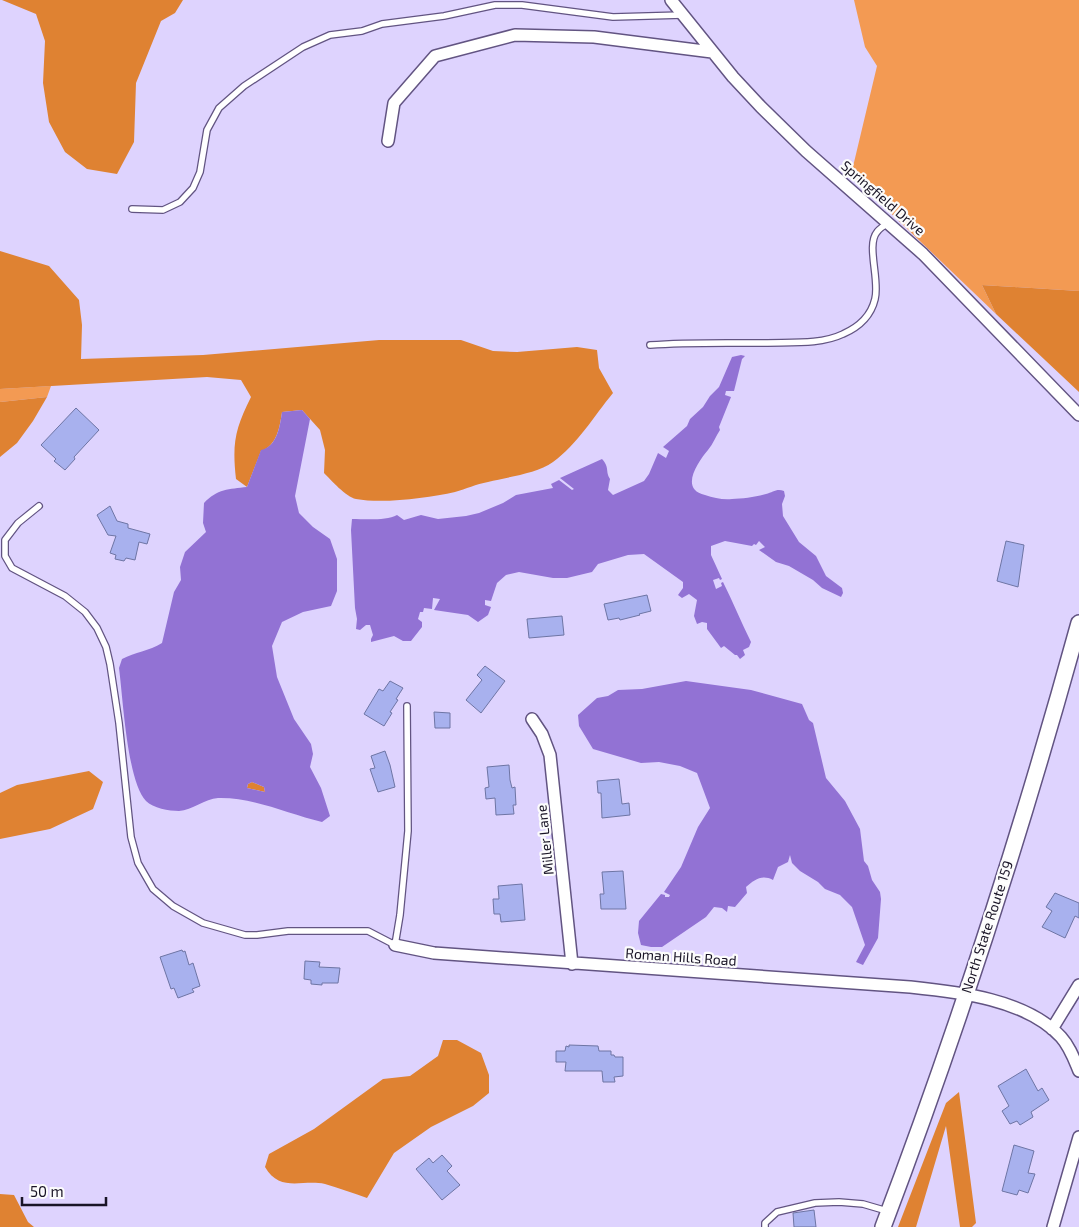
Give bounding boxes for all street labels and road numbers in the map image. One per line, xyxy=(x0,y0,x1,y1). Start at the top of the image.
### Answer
street label: Springfield Drive xyxy=(838,157,929,239)
street label: Miller Lane xyxy=(532,804,557,876)
street label: North State Route 159 xyxy=(957,858,1016,995)
street label: Roman Hills Road xyxy=(625,944,737,969)

